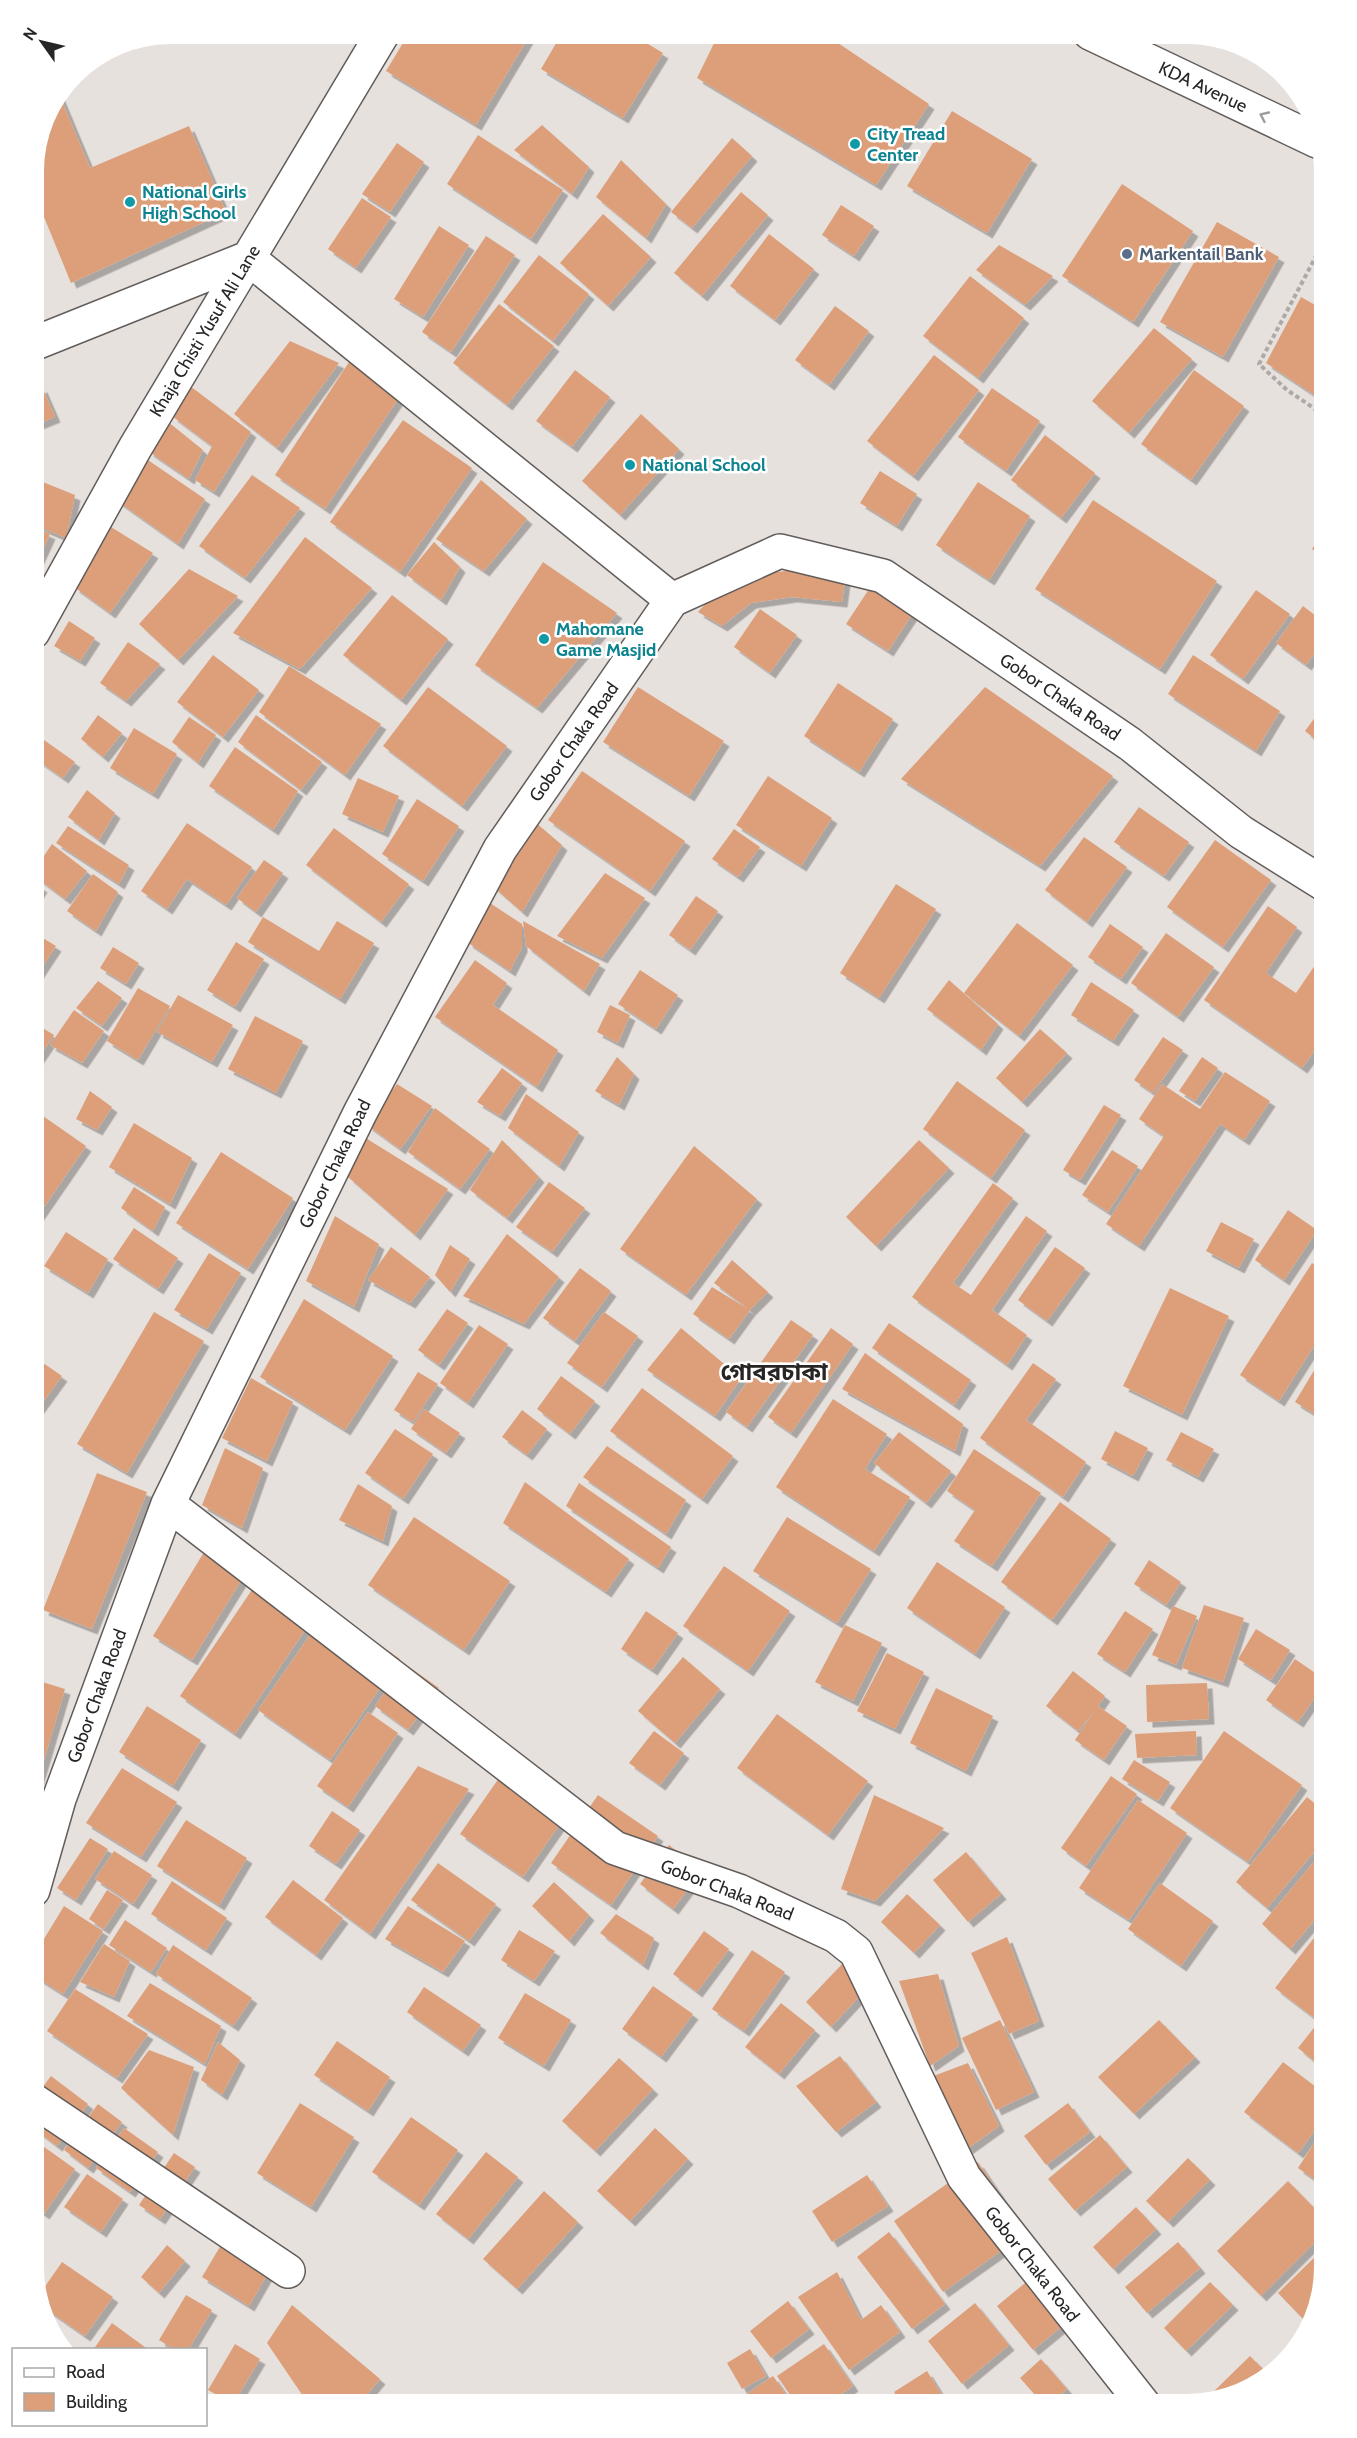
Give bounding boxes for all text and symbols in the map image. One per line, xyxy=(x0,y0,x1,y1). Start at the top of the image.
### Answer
north arrow xyxy=(12,12,72,72)
text: N xyxy=(19,24,41,44)
street label: KDA Avenue xyxy=(1155,57,1251,117)
one-way arrow xyxy=(1260,112,1271,124)
place label: City Tread Center xyxy=(867,123,945,166)
marker: City Tread Center xyxy=(848,137,862,151)
place label: National Girls High School xyxy=(142,181,247,224)
marker: National Girls High School xyxy=(123,195,137,209)
street label: Khaja Chisti Yusuf Ali Lane xyxy=(145,241,265,421)
place label: Markentail Bank xyxy=(1139,243,1264,265)
marker: Markentail Bank xyxy=(1120,247,1134,261)
place label: National School xyxy=(642,454,766,476)
marker: National School xyxy=(623,458,637,472)
place label: Mahomane Game Masjid xyxy=(556,618,656,661)
marker: Mahomane Game Masjid xyxy=(537,632,551,646)
street label: Gobor Chaka Road xyxy=(996,649,1124,745)
street label: Gobor Chaka Road xyxy=(525,678,623,806)
street label: Gobor Chaka Road xyxy=(294,1096,376,1232)
district label: গোবরচাকা xyxy=(720,1357,829,1386)
street label: Gobor Chaka Road xyxy=(63,1626,131,1766)
street label: Gobor Chaka Road xyxy=(657,1855,797,1925)
street label: Gobor Chaka Road xyxy=(980,2202,1084,2326)
legend xyxy=(12,2348,207,2426)
text: Road xyxy=(66,2361,105,2383)
text: Building xyxy=(66,2391,128,2413)

